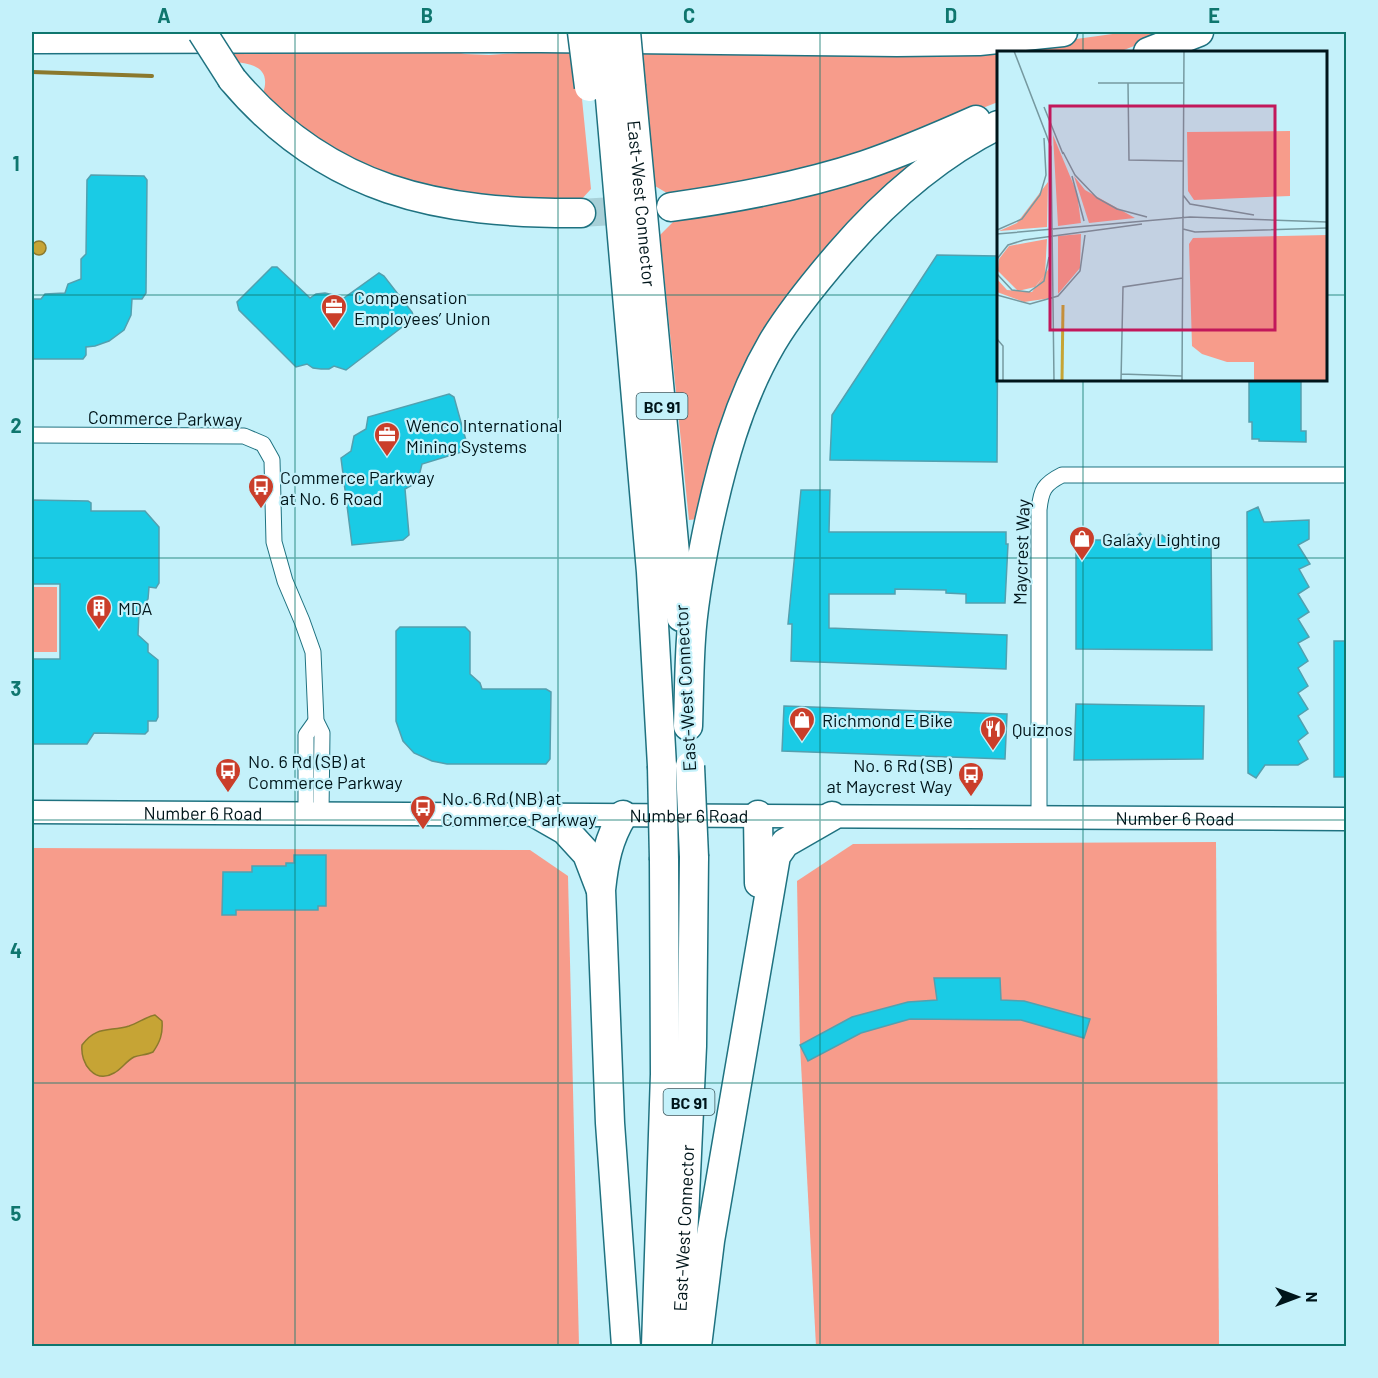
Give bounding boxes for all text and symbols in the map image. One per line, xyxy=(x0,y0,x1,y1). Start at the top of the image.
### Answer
text: A xyxy=(157,3,171,27)
text: B xyxy=(421,3,433,27)
text: C xyxy=(683,3,695,27)
text: D xyxy=(945,3,957,27)
text: E xyxy=(1208,3,1220,27)
inset map xyxy=(997,51,1327,381)
street label: East-West Connector xyxy=(623,119,661,288)
text: 1 xyxy=(12,151,20,175)
place label: Compensation Employees’ Union xyxy=(354,286,490,329)
office icon: Compensation Employees’ Union xyxy=(319,292,349,330)
road number: BC 91 xyxy=(636,393,688,419)
street label: Commerce Parkway xyxy=(88,406,242,430)
text: 2 xyxy=(10,413,22,437)
place label: Wenco International Mining Systems xyxy=(406,414,562,457)
office icon: Wenco International Mining Systems xyxy=(372,420,402,458)
place label: Commerce Parkway at No. 6 Road xyxy=(280,466,434,509)
bus stop icon: Commerce Parkway at No. 6 Road xyxy=(246,472,276,510)
street label: Maycrest Way xyxy=(1008,498,1034,606)
shop icon: Galaxy Lighting xyxy=(1067,524,1097,562)
place label: Galaxy Lighting xyxy=(1102,528,1221,550)
building icon: MDA xyxy=(84,593,114,631)
place label: MDA xyxy=(118,597,153,619)
street label: East-West Connector xyxy=(670,604,700,772)
text: 3 xyxy=(11,676,21,700)
shop icon: Richmond E Bike xyxy=(787,705,817,743)
place label: Richmond E Bike xyxy=(822,709,953,731)
restaurant icon: Quiznos xyxy=(978,714,1008,752)
place label: Quiznos xyxy=(1012,718,1073,740)
place label: No. 6 Rd (SB) at Commerce Parkway xyxy=(248,750,402,793)
place label: No. 6 Rd (SB) at Maycrest Way xyxy=(826,754,952,797)
bus stop icon: No. 6 Rd (SB) at Commerce Parkway xyxy=(213,756,243,794)
bus stop icon: No. 6 Rd (SB) at Maycrest Way xyxy=(956,760,986,798)
place label: No. 6 Rd (NB) at Commerce Parkway xyxy=(442,787,596,830)
bus stop icon: No. 6 Rd (NB) at Commerce Parkway xyxy=(408,793,438,831)
street label: Number 6 Road xyxy=(143,802,263,824)
street label: Number 6 Road xyxy=(629,804,748,827)
street label: Number 6 Road xyxy=(1115,807,1234,829)
text: 4 xyxy=(10,938,22,962)
road number: BC 91 xyxy=(664,1089,714,1115)
street label: East-West Connector xyxy=(669,1144,698,1312)
text: 5 xyxy=(11,1201,22,1225)
north arrow xyxy=(1267,1267,1327,1327)
text: N xyxy=(1303,1292,1322,1302)

